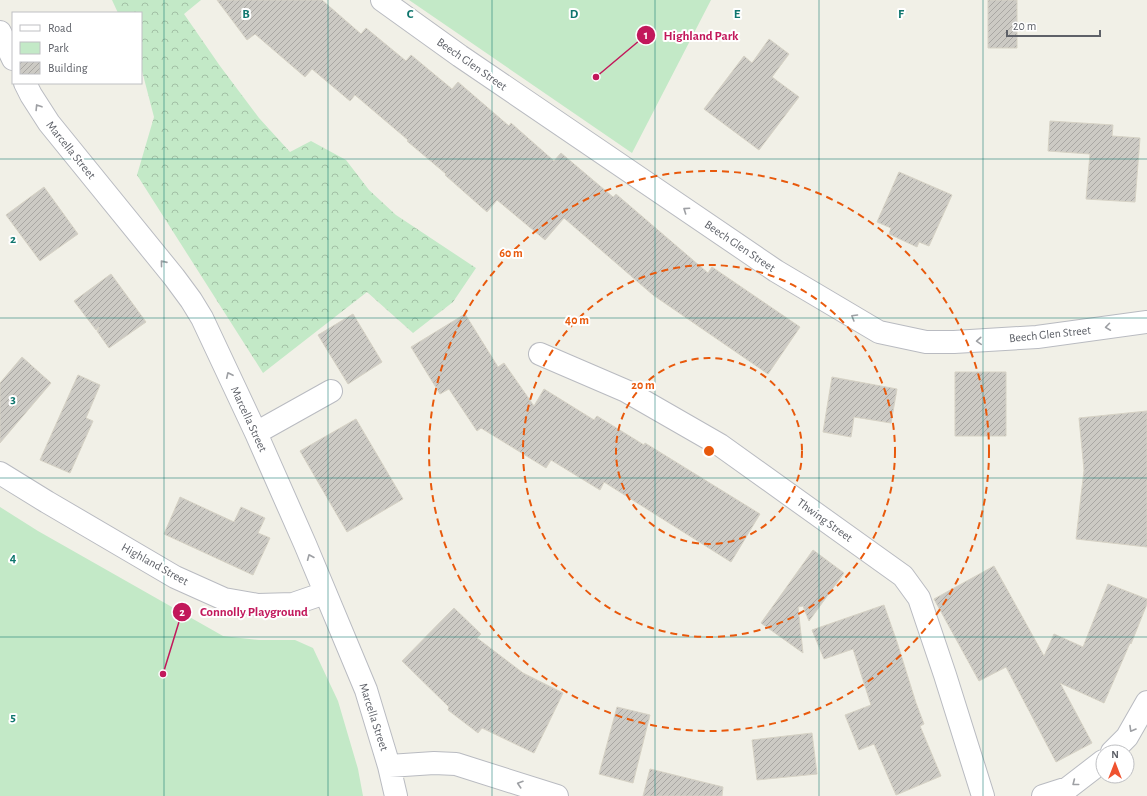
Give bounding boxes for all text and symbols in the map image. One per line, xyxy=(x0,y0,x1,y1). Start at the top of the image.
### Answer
text: B xyxy=(242,8,250,21)
text: C xyxy=(407,8,414,21)
text: D xyxy=(570,8,579,21)
text: E xyxy=(734,8,741,21)
text: F xyxy=(898,8,905,21)
legend xyxy=(12,12,142,84)
scale bar xyxy=(1007,12,1100,38)
text: 20 m xyxy=(1013,20,1036,32)
text: Road xyxy=(48,22,72,34)
callout: Highland Park xyxy=(636,23,747,48)
text: 1 xyxy=(644,29,648,41)
text: Highland Park xyxy=(663,30,739,43)
street label: Beech Glen Street xyxy=(435,36,509,93)
text: Park xyxy=(48,42,69,54)
text: Building xyxy=(48,62,88,74)
one-way arrow xyxy=(36,104,43,111)
street label: Marcella Street xyxy=(44,119,98,181)
one-way arrow xyxy=(683,207,690,215)
street label: Beech Glen Street xyxy=(703,218,778,274)
text: 2 xyxy=(10,233,16,246)
text: 60 m xyxy=(499,247,523,259)
one-way arrow xyxy=(160,261,167,268)
text: 40 m xyxy=(565,314,589,326)
one-way arrow xyxy=(851,315,858,322)
one-way arrow xyxy=(1105,323,1111,332)
street label: Beech Glen Street xyxy=(1008,324,1092,344)
one-way arrow xyxy=(976,336,982,345)
one-way arrow xyxy=(226,371,234,379)
text: 20 m xyxy=(631,379,655,391)
street label: Marcella Street xyxy=(229,385,269,454)
text: 3 xyxy=(10,393,16,406)
centre of rings xyxy=(702,444,716,458)
street label: Thwing Street xyxy=(795,496,855,544)
street label: Highland Street xyxy=(120,541,191,587)
text: 4 xyxy=(10,552,17,565)
one-way arrow xyxy=(307,554,315,562)
callout: Connolly Playground xyxy=(172,599,316,624)
text: 2 xyxy=(179,606,185,618)
text: Connolly Playground xyxy=(200,606,308,619)
street label: Marcella Street xyxy=(357,682,391,753)
text: 5 xyxy=(10,711,16,724)
one-way arrow xyxy=(1129,725,1136,732)
north arrow xyxy=(1095,744,1135,784)
text: N xyxy=(1111,749,1119,760)
one-way arrow xyxy=(1072,778,1079,786)
one-way arrow xyxy=(516,780,523,789)

